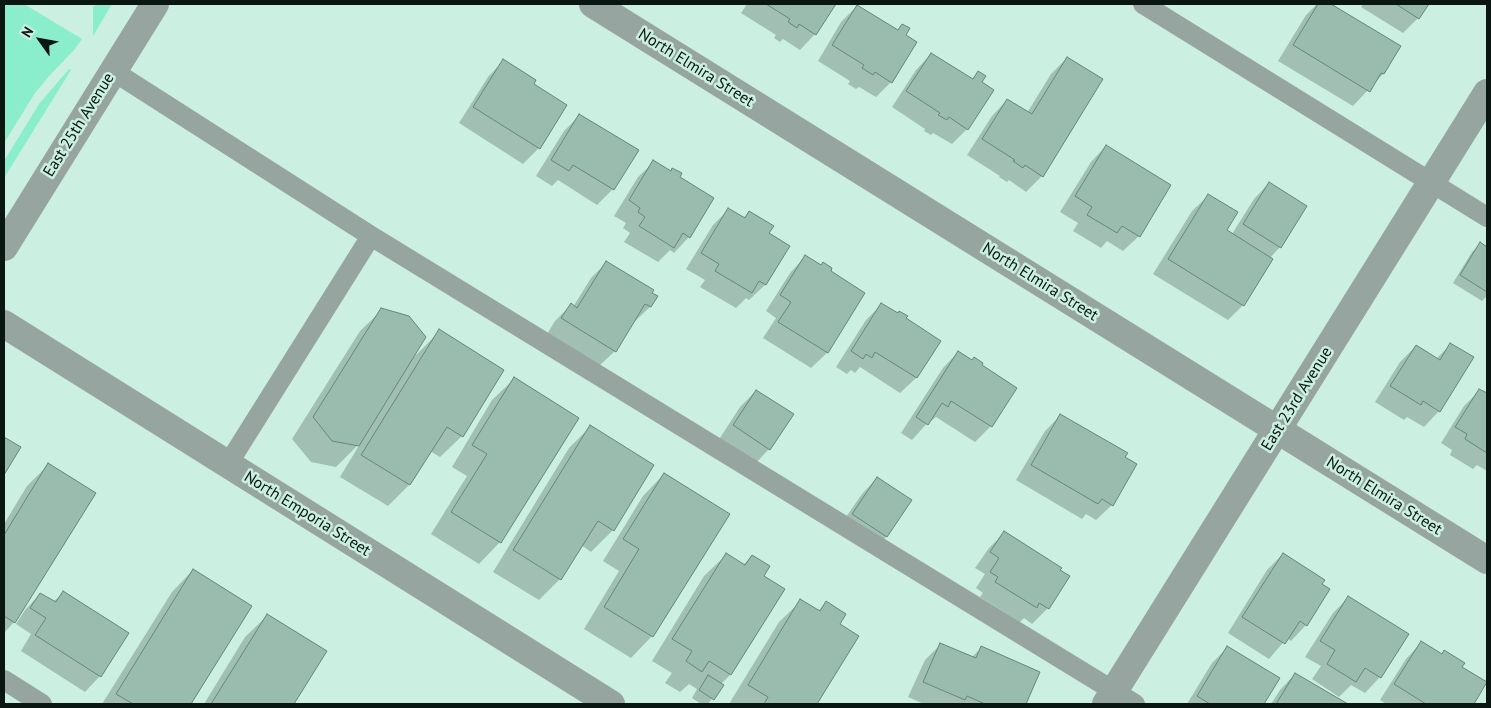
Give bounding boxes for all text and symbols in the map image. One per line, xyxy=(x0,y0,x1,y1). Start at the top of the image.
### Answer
north arrow xyxy=(15,15,65,65)
text: N xyxy=(17,23,37,41)
street label: North Elmira Street xyxy=(635,25,757,111)
street label: East 25th Avenue xyxy=(39,70,119,180)
street label: North Elmira Street xyxy=(979,239,1101,325)
street label: East 23rd Avenue xyxy=(1257,344,1337,454)
street label: North Elmira Street xyxy=(1323,453,1445,539)
street label: North Emporia Street xyxy=(240,467,374,561)

